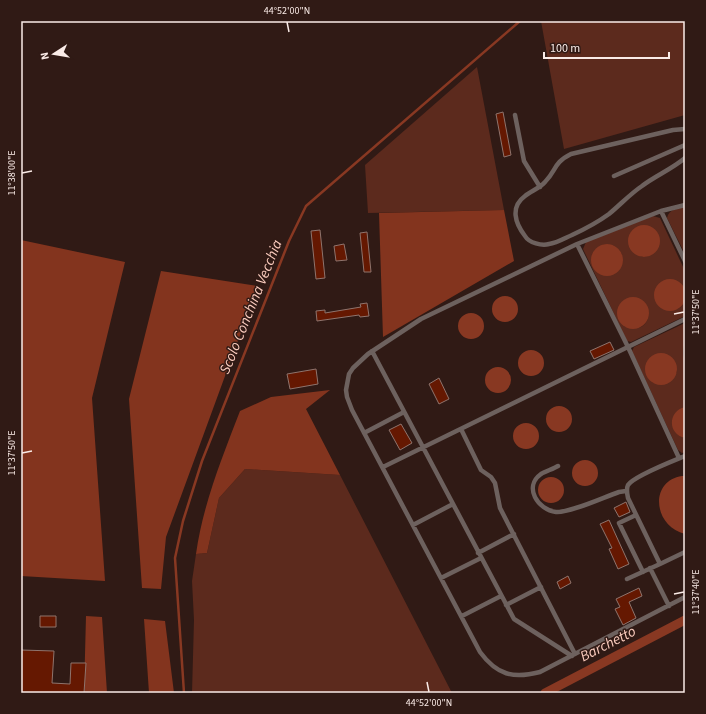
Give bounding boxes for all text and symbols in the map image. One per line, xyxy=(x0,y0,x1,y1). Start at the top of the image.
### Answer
text: 44°52'00"N xyxy=(264,4,310,18)
north arrow xyxy=(34,34,74,74)
scale bar xyxy=(544,34,669,60)
text: 100 m xyxy=(550,40,580,57)
text: N xyxy=(37,51,53,61)
text: 11°38'00"E xyxy=(5,150,19,196)
water label: Scolo Conchina Vecchia xyxy=(214,237,288,377)
text: 11°37'50"E xyxy=(689,289,703,335)
text: 11°37'50"E xyxy=(5,430,19,476)
text: 11°37'40"E xyxy=(689,569,703,615)
water label: Barchetto xyxy=(576,621,640,667)
text: 44°52'00"N xyxy=(406,696,452,710)

